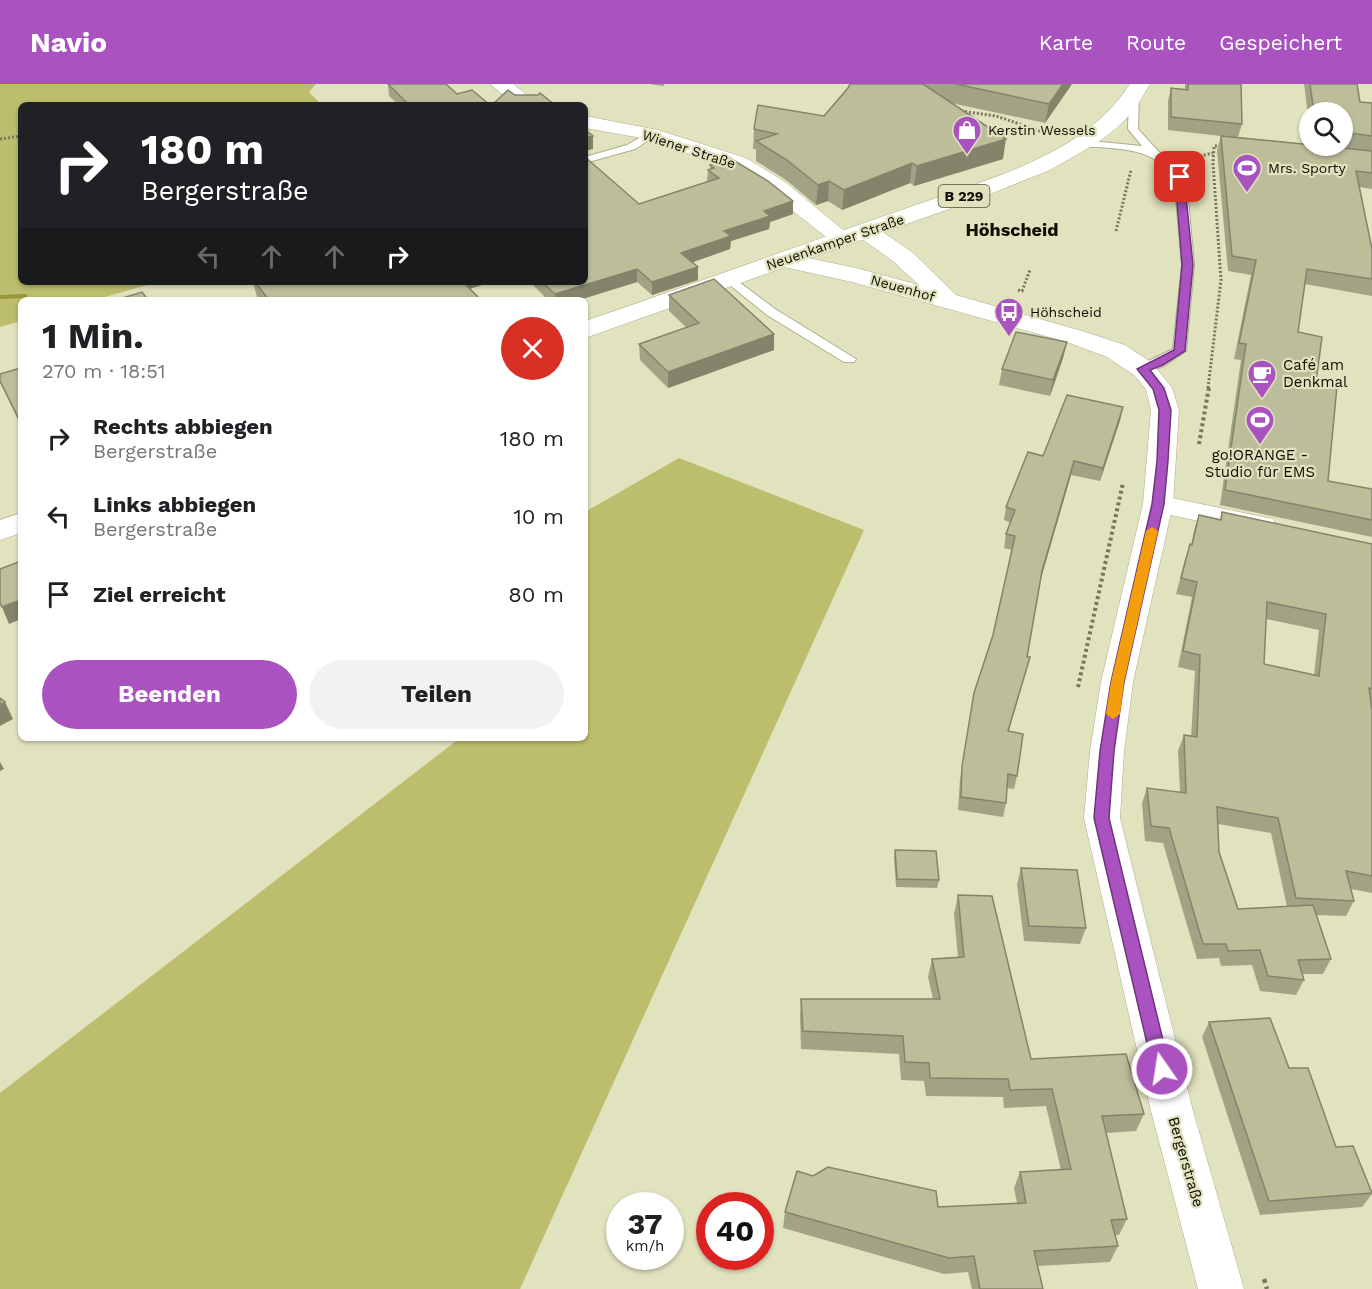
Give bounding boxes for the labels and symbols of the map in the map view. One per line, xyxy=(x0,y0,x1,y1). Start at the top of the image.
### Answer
shop icon: Kerstin Wessels xyxy=(951,114,983,156)
place label: Kerstin Wessels xyxy=(988,122,1096,138)
street label: Wiener Straße xyxy=(640,126,738,172)
pin xyxy=(1154,151,1205,202)
sports icon: Mrs. Sporty xyxy=(1231,152,1263,194)
place label: Mrs. Sporty xyxy=(1268,160,1346,176)
road number: B 229 xyxy=(938,185,990,207)
street label: Neuenkamper Straße xyxy=(764,211,906,273)
district label: Höhscheid xyxy=(965,219,1059,240)
street label: Neuenhof xyxy=(869,271,937,305)
bus stop icon: Höhscheid xyxy=(993,296,1025,338)
place label: Höhscheid xyxy=(1030,304,1102,320)
place label: Café am Denkmal xyxy=(1283,356,1348,391)
cafe icon: Café am Denkmal xyxy=(1246,358,1278,400)
sports icon: go!ORANGE - Studio für EMS xyxy=(1244,404,1276,446)
place label: go!ORANGE - Studio für EMS xyxy=(1205,446,1315,481)
position arrow xyxy=(1130,1037,1194,1101)
street label: Bergerstraße xyxy=(1165,1115,1207,1209)
speed limit sign: 40 xyxy=(696,1192,774,1270)

